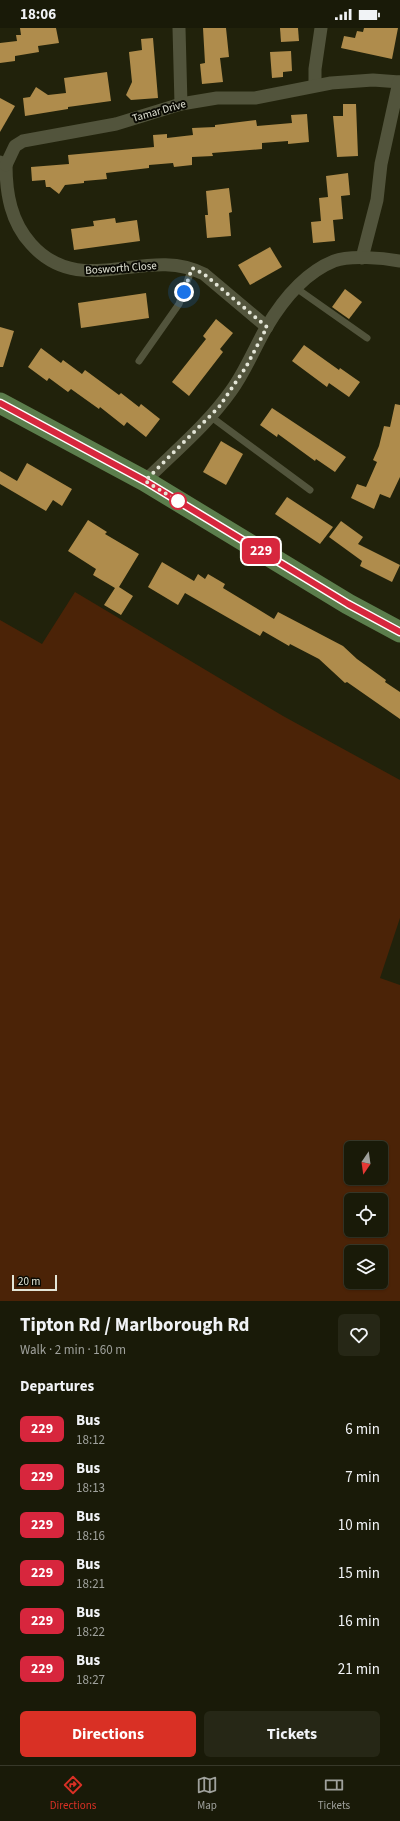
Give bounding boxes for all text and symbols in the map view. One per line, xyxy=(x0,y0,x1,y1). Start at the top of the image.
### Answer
text: 18:06 xyxy=(20,4,56,25)
street label: Tamar Drive xyxy=(130,96,188,126)
street label: Bosworth Close xyxy=(85,258,158,278)
your location xyxy=(174,282,194,302)
unlabelled marker xyxy=(169,492,187,510)
line badge: 229 xyxy=(238,538,284,564)
text: 229 xyxy=(250,541,272,561)
north arrow xyxy=(344,1141,388,1185)
map controls xyxy=(344,1141,388,1289)
button: locate xyxy=(344,1193,388,1237)
button: layers xyxy=(344,1245,388,1289)
scale bar xyxy=(12,1273,57,1292)
text: 20 m xyxy=(18,1274,40,1289)
text: Tipton Rd / Marlborough Rd xyxy=(20,1312,250,1339)
button: heart xyxy=(338,1314,380,1356)
text: Walk · 2 min · 160 m xyxy=(20,1341,126,1359)
text: Departures xyxy=(20,1376,94,1397)
text: Bus xyxy=(76,1410,100,1431)
text: 229 xyxy=(31,1419,53,1439)
text: 6 min xyxy=(345,1419,380,1440)
text: 18:12 xyxy=(76,1431,105,1449)
text: Bus xyxy=(76,1458,100,1479)
text: 229 xyxy=(31,1467,53,1487)
text: 7 min xyxy=(345,1467,380,1488)
text: 18:13 xyxy=(76,1479,105,1497)
text: Bus xyxy=(76,1506,100,1527)
text: 229 xyxy=(31,1515,53,1535)
text: 10 min xyxy=(338,1515,380,1536)
text: 18:16 xyxy=(76,1527,105,1545)
text: Bus xyxy=(76,1554,100,1575)
text: 229 xyxy=(31,1563,53,1583)
text: 15 min xyxy=(338,1563,380,1584)
text: 18:21 xyxy=(76,1575,105,1593)
text: Bus xyxy=(76,1602,100,1623)
text: 229 xyxy=(31,1611,53,1631)
text: 16 min xyxy=(338,1611,380,1632)
text: 18:22 xyxy=(76,1623,105,1641)
text: Bus xyxy=(76,1650,100,1671)
text: 229 xyxy=(31,1659,53,1679)
text: 21 min xyxy=(338,1659,380,1680)
text: 18:27 xyxy=(76,1671,105,1689)
button: Directions xyxy=(20,1711,196,1757)
button: Tickets xyxy=(204,1711,380,1757)
tab: Directions xyxy=(50,1774,96,1813)
tab: Map xyxy=(196,1774,218,1813)
tab: Tickets xyxy=(318,1774,350,1813)

